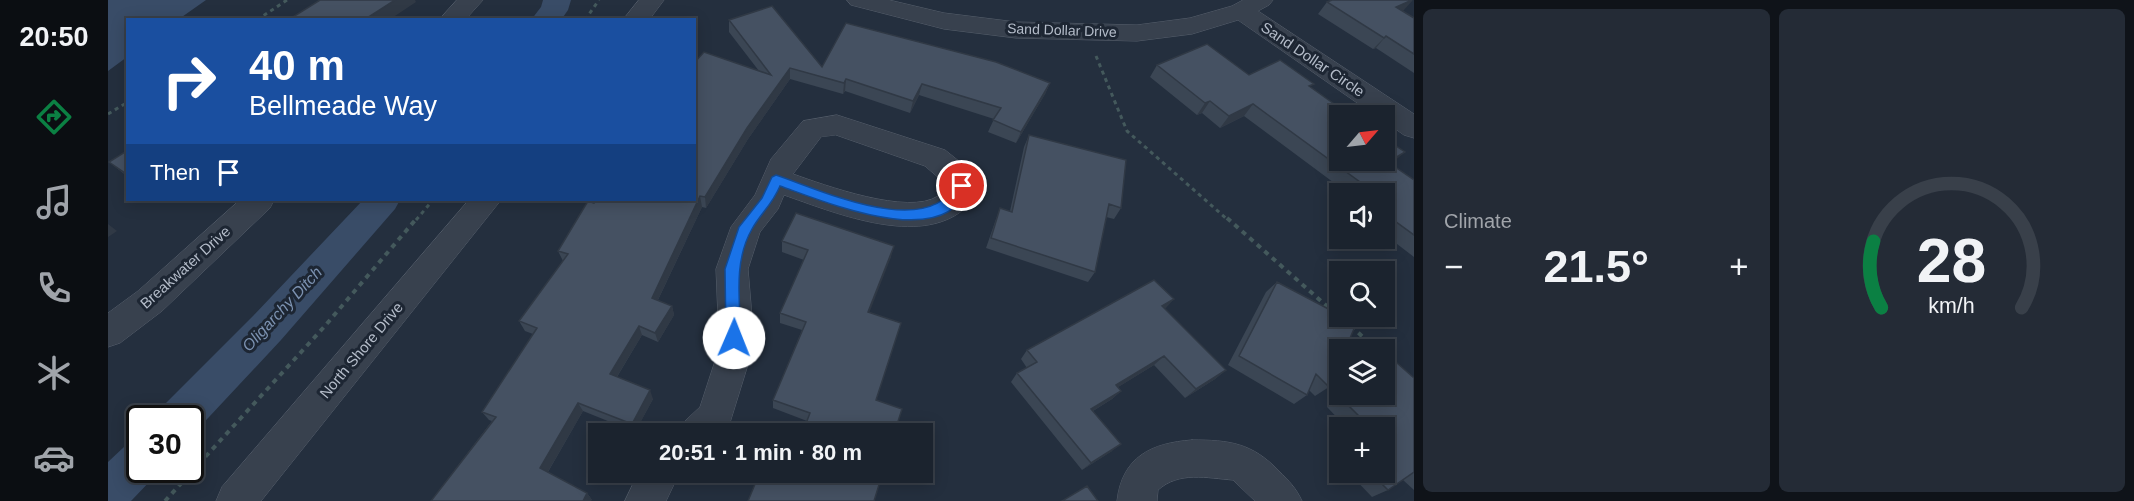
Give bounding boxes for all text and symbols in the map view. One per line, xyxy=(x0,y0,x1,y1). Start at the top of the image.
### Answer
street label: Sand Dollar Circle xyxy=(1258,18,1368,100)
street label: Sand Dollar Drive xyxy=(1007,20,1117,40)
text: 20:50 xyxy=(19,22,89,52)
icon: right xyxy=(150,42,228,120)
text: 40 m xyxy=(249,42,345,89)
text: Bellmeade Way xyxy=(249,91,437,121)
icon: directions xyxy=(33,96,75,138)
north arrow xyxy=(1329,105,1395,171)
map controls xyxy=(1329,105,1395,483)
icon: arrive xyxy=(212,156,245,189)
text: Then xyxy=(150,160,200,185)
pin xyxy=(936,160,987,211)
icon: arrive xyxy=(945,169,978,202)
icon: music xyxy=(33,181,75,223)
button: sound xyxy=(1329,183,1395,249)
text: Climate xyxy=(1444,210,1512,232)
street label: Breakwater Drive xyxy=(137,222,233,312)
text: 28 xyxy=(1917,226,1986,295)
text: 21.5° xyxy=(1543,241,1649,292)
text: − xyxy=(1444,248,1463,285)
text: + xyxy=(1729,248,1749,285)
button: search xyxy=(1329,261,1395,327)
water label: Oligarchy Ditch xyxy=(239,263,325,354)
icon: phone xyxy=(33,267,75,309)
text: km/h xyxy=(1929,294,1975,318)
street label: North Shore Drive xyxy=(316,299,406,401)
position arrow xyxy=(702,306,766,370)
button: layers xyxy=(1329,339,1395,405)
icon: climate xyxy=(33,352,75,394)
speed limit sign: 30 xyxy=(126,405,204,483)
button: + xyxy=(1329,417,1395,483)
icon: car xyxy=(33,437,75,479)
text: 20:51 · 1 min · 80 m xyxy=(659,440,862,465)

